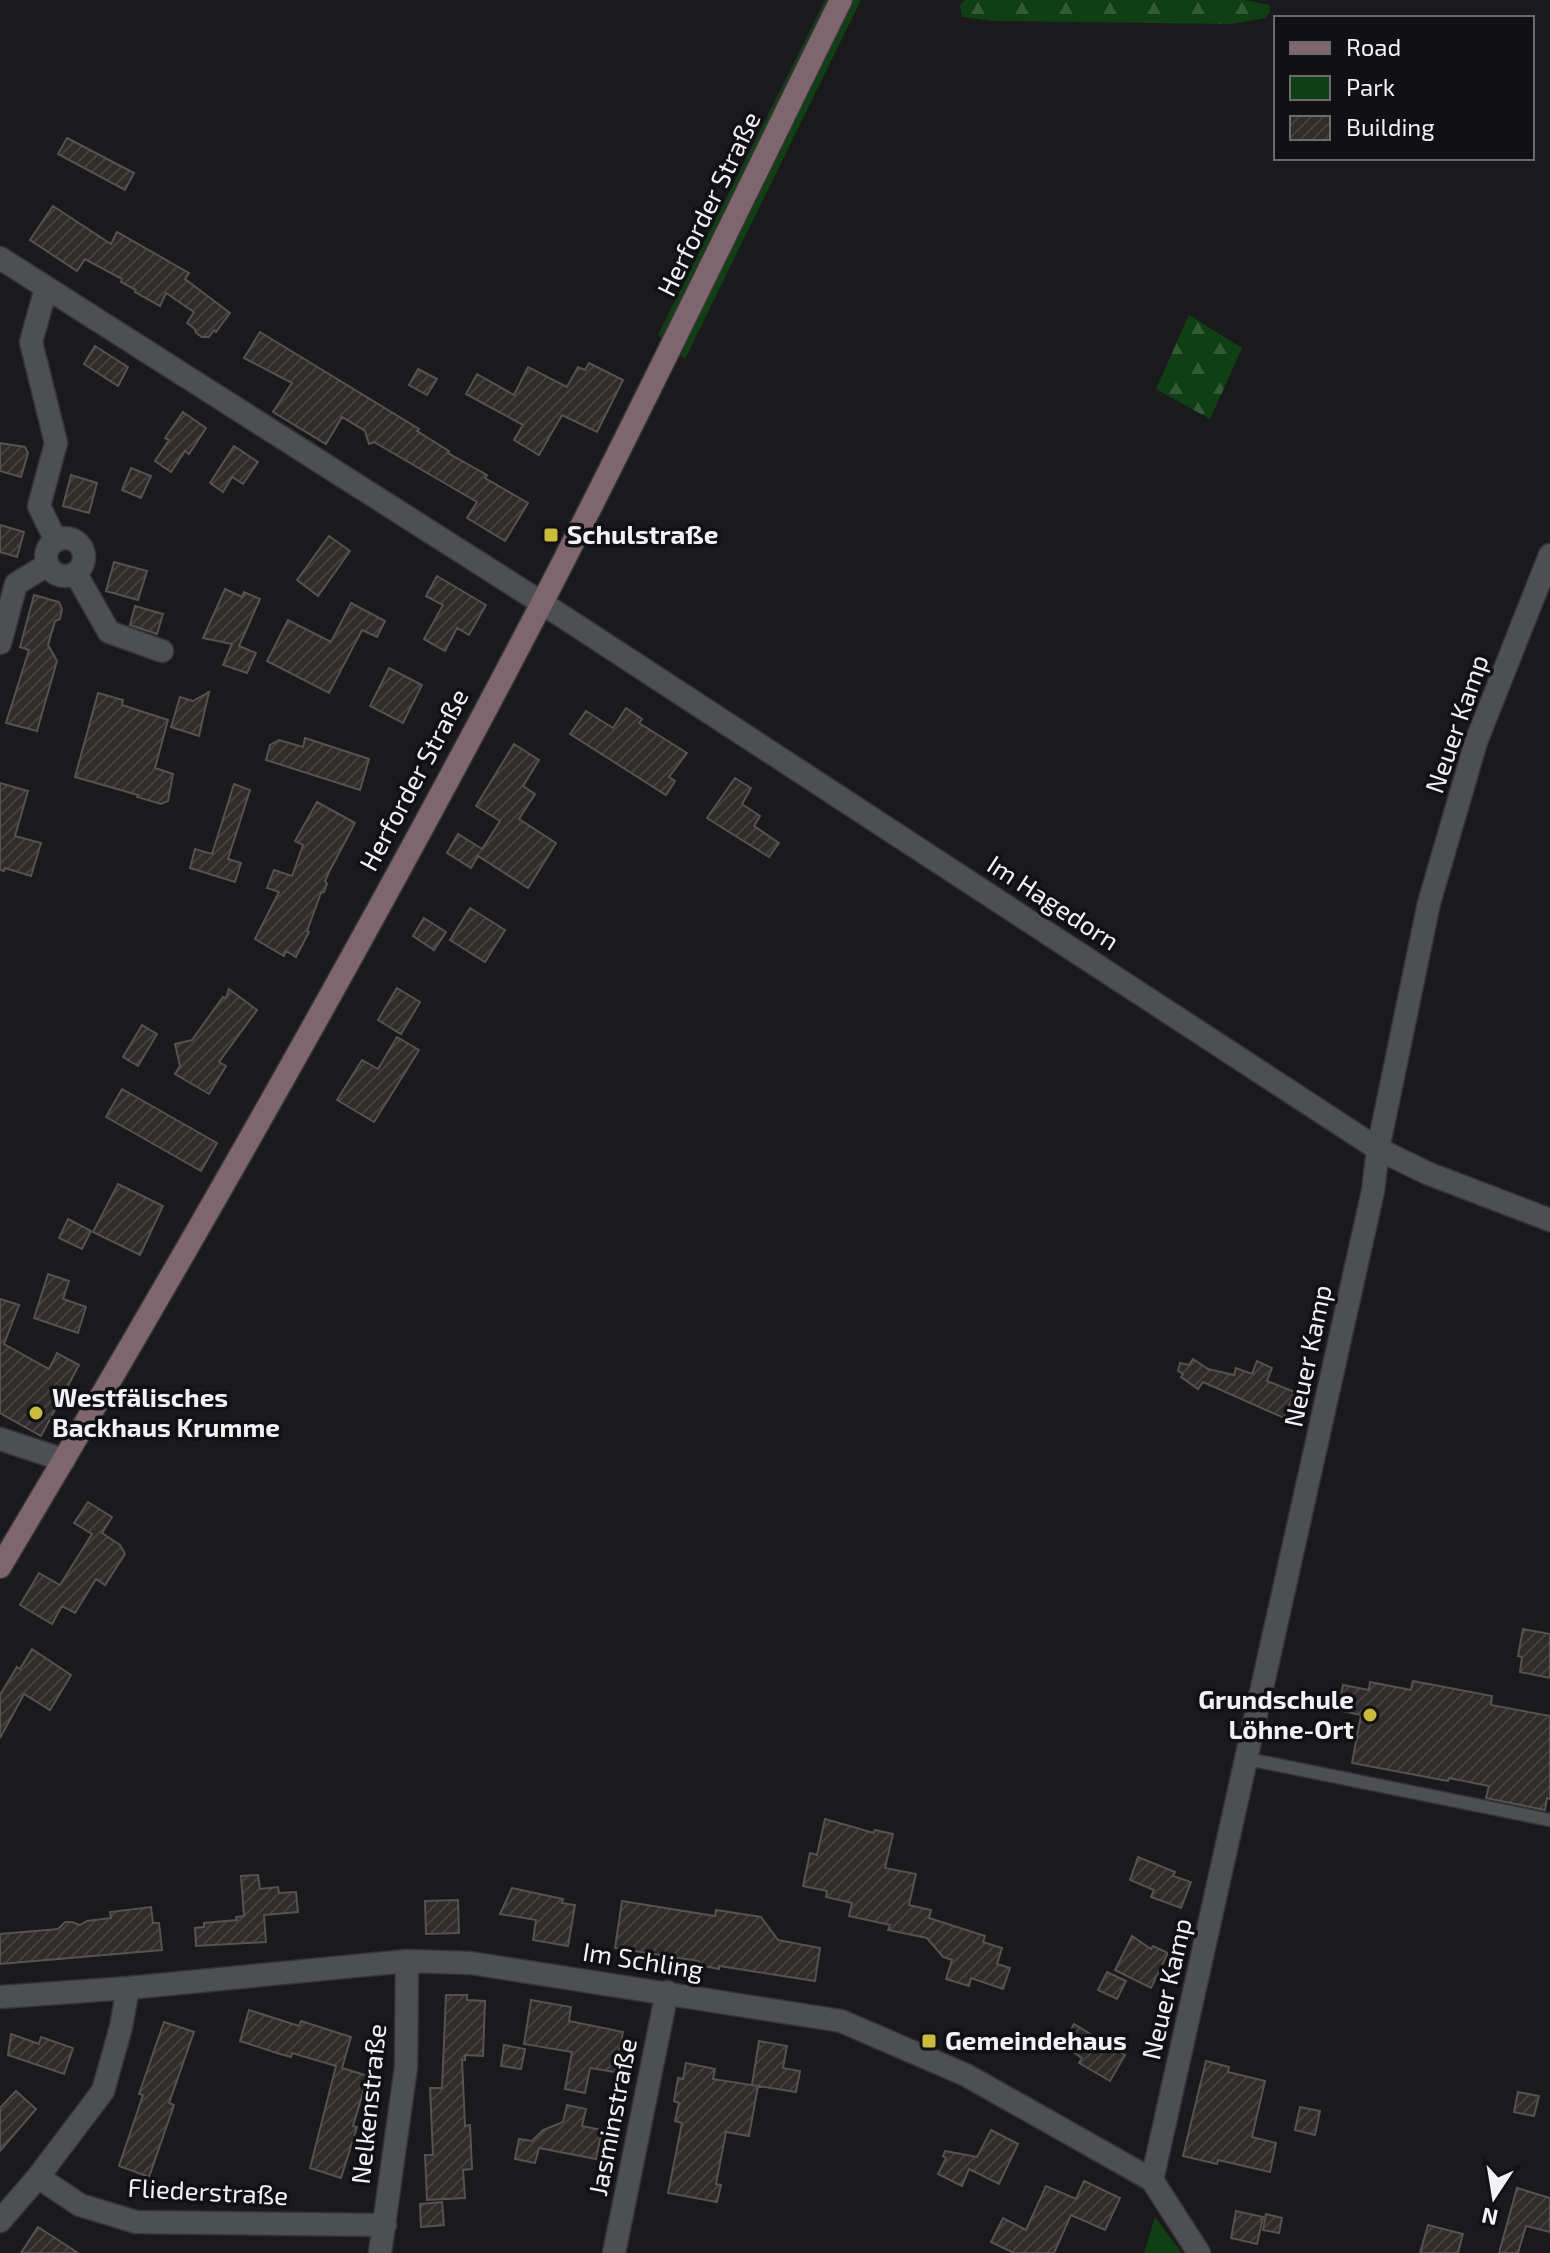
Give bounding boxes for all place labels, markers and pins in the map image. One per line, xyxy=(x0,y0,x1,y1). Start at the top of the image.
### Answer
place label: Schulstraße xyxy=(567,518,718,549)
marker: Schulstraße xyxy=(542,526,560,544)
place label: Westfälisches Backhaus Krumme xyxy=(52,1381,280,1442)
marker: Westfälisches Backhaus Krumme xyxy=(27,1404,45,1422)
place label: Grundschule Löhne-Ort xyxy=(1198,1683,1354,1744)
marker: Grundschule Löhne-Ort xyxy=(1361,1706,1379,1724)
place label: Gemeindehaus xyxy=(945,2024,1127,2055)
marker: Gemeindehaus xyxy=(920,2032,938,2050)

